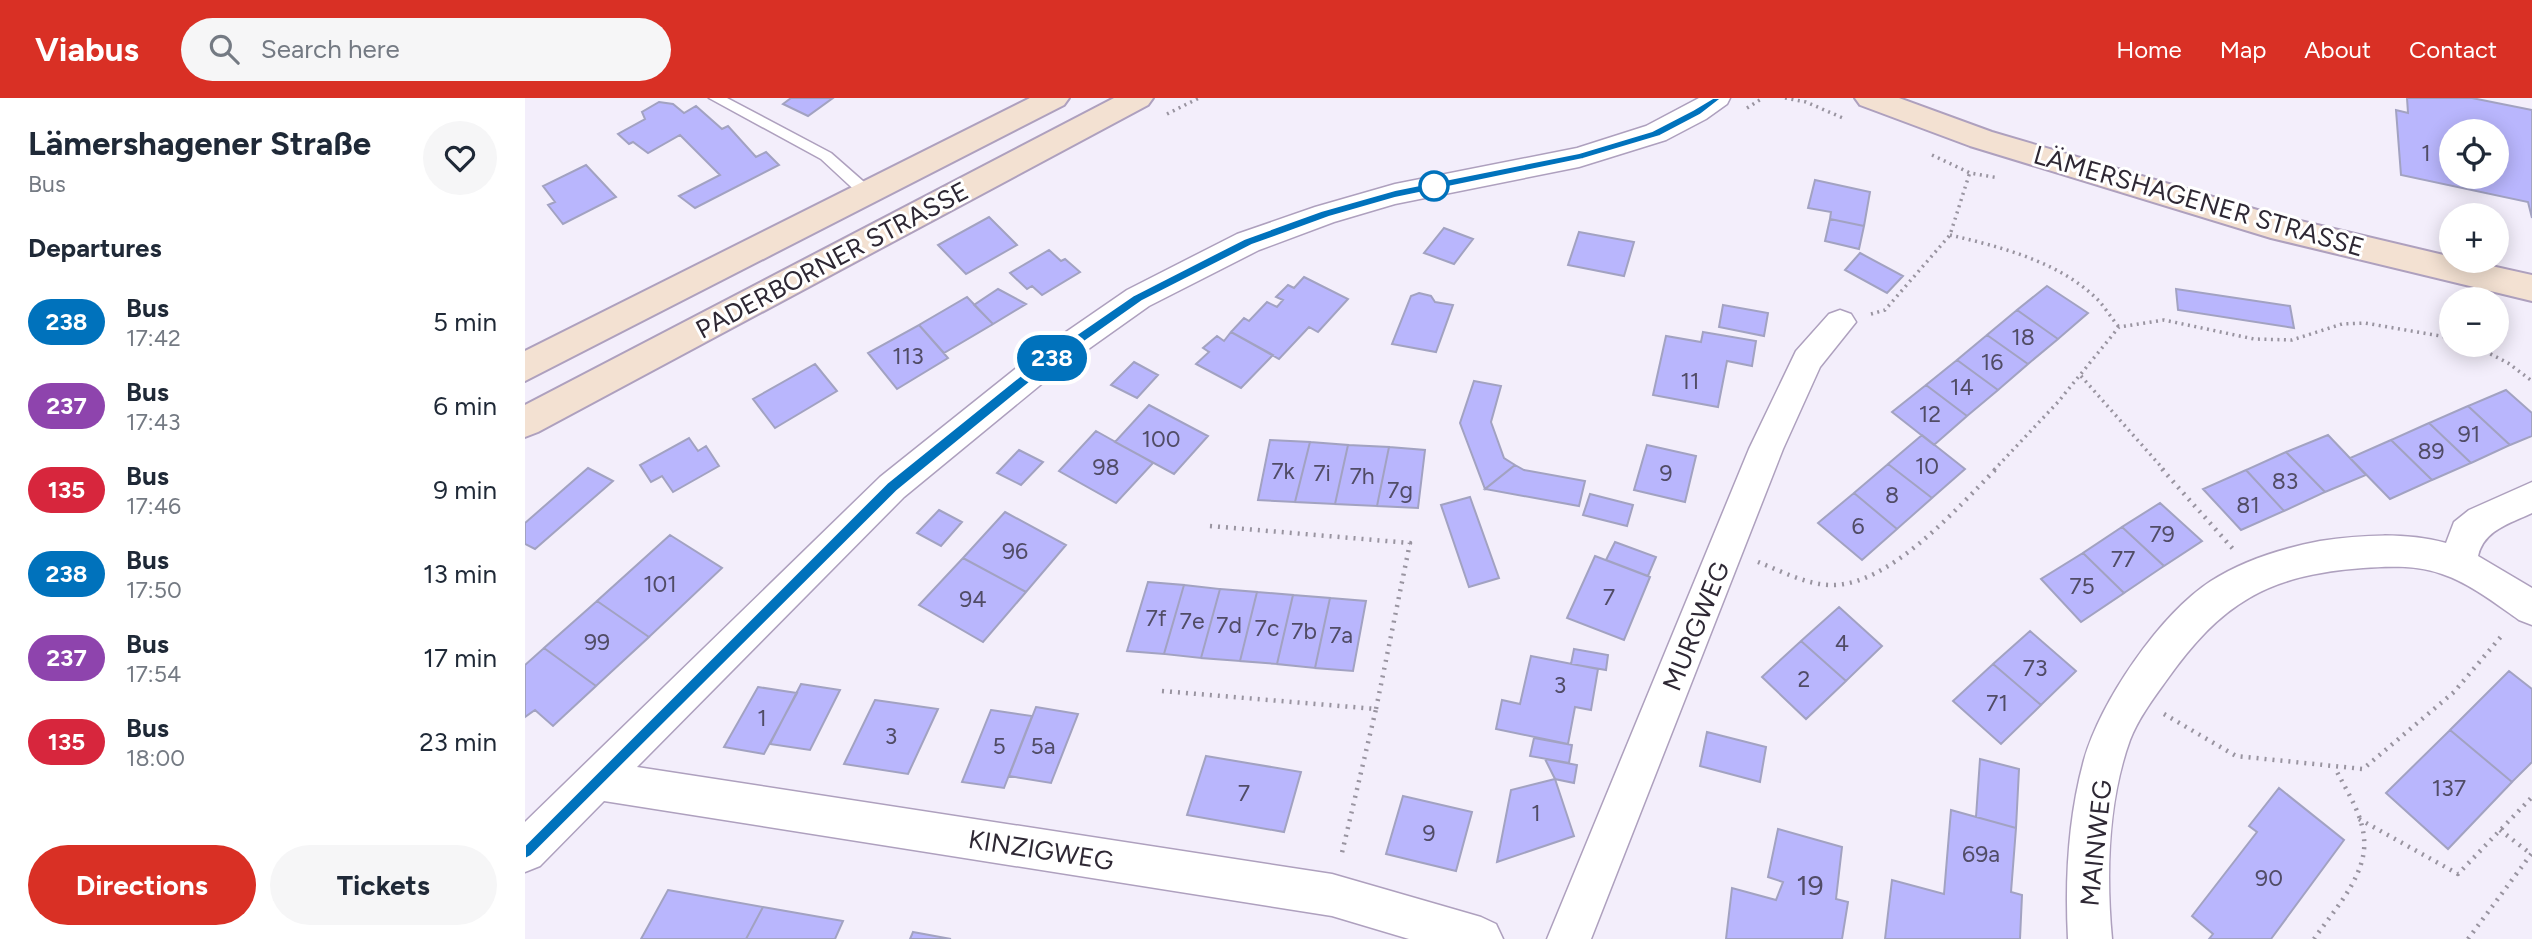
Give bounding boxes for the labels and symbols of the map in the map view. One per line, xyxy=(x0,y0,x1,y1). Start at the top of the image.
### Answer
street label: LÄMERSHAGENER STRASSE xyxy=(2030,138,2368,264)
house number: 1 xyxy=(2421,139,2431,167)
unlabelled marker xyxy=(1419,171,1449,201)
street label: PADERBORNER STRASSE xyxy=(690,174,974,346)
house number: 18 xyxy=(2011,323,2035,351)
line badge: 238 xyxy=(1012,335,1092,381)
house number: 113 xyxy=(892,342,924,370)
house number: 16 xyxy=(1981,348,2003,376)
house number: 11 xyxy=(1681,367,1700,395)
house number: 14 xyxy=(1950,373,1974,401)
house number: 12 xyxy=(1919,400,1941,428)
house number: 91 xyxy=(2458,420,2480,448)
house number: 100 xyxy=(1142,425,1181,453)
house number: 89 xyxy=(2417,437,2445,465)
house number: 10 xyxy=(1915,452,1939,480)
house number: 98 xyxy=(1092,453,1120,481)
house number: 7k xyxy=(1271,457,1296,485)
house number: 7i xyxy=(1313,459,1331,487)
house number: 9 xyxy=(1659,459,1673,487)
house number: 7h xyxy=(1349,462,1375,490)
house number: 83 xyxy=(2272,467,2298,495)
house number: 7g xyxy=(1387,476,1413,504)
house number: 8 xyxy=(1885,481,1899,509)
house number: 81 xyxy=(2236,491,2260,519)
house number: 6 xyxy=(1851,512,1865,540)
house number: 79 xyxy=(2149,520,2175,548)
house number: 96 xyxy=(1002,537,1028,565)
house number: 77 xyxy=(2111,545,2135,573)
street label: MURGWEG xyxy=(1656,557,1736,695)
house number: 101 xyxy=(643,570,677,598)
house number: 75 xyxy=(2069,572,2095,600)
house number: 7 xyxy=(1603,583,1615,611)
house number: 94 xyxy=(959,585,987,613)
house number: 7f xyxy=(1146,604,1167,632)
house number: 7e xyxy=(1180,607,1204,635)
house number: 7d xyxy=(1216,611,1242,639)
house number: 7c xyxy=(1255,614,1279,642)
house number: 7b xyxy=(1291,617,1317,645)
house number: 7a xyxy=(1329,621,1353,649)
house number: 99 xyxy=(584,628,610,656)
house number: 4 xyxy=(1835,629,1849,657)
house number: 73 xyxy=(2023,654,2047,682)
house number: 2 xyxy=(1798,665,1810,693)
house number: 3 xyxy=(1554,671,1566,699)
house number: 71 xyxy=(1986,689,2008,717)
house number: 1 xyxy=(757,704,767,732)
house number: 3 xyxy=(885,722,897,750)
house number: 5 xyxy=(992,732,1006,760)
house number: 5a xyxy=(1031,732,1055,760)
house number: 137 xyxy=(2432,774,2466,802)
street label: MAINWEG xyxy=(2073,778,2119,908)
house number: 7 xyxy=(1238,779,1250,807)
house number: 1 xyxy=(1531,799,1541,827)
house number: 9 xyxy=(1422,819,1436,847)
street label: KINZIGWEG xyxy=(966,823,1116,877)
house number: 69a xyxy=(1962,840,2000,868)
house number: 90 xyxy=(2255,864,2283,892)
house number: 19 xyxy=(1796,868,1824,902)

